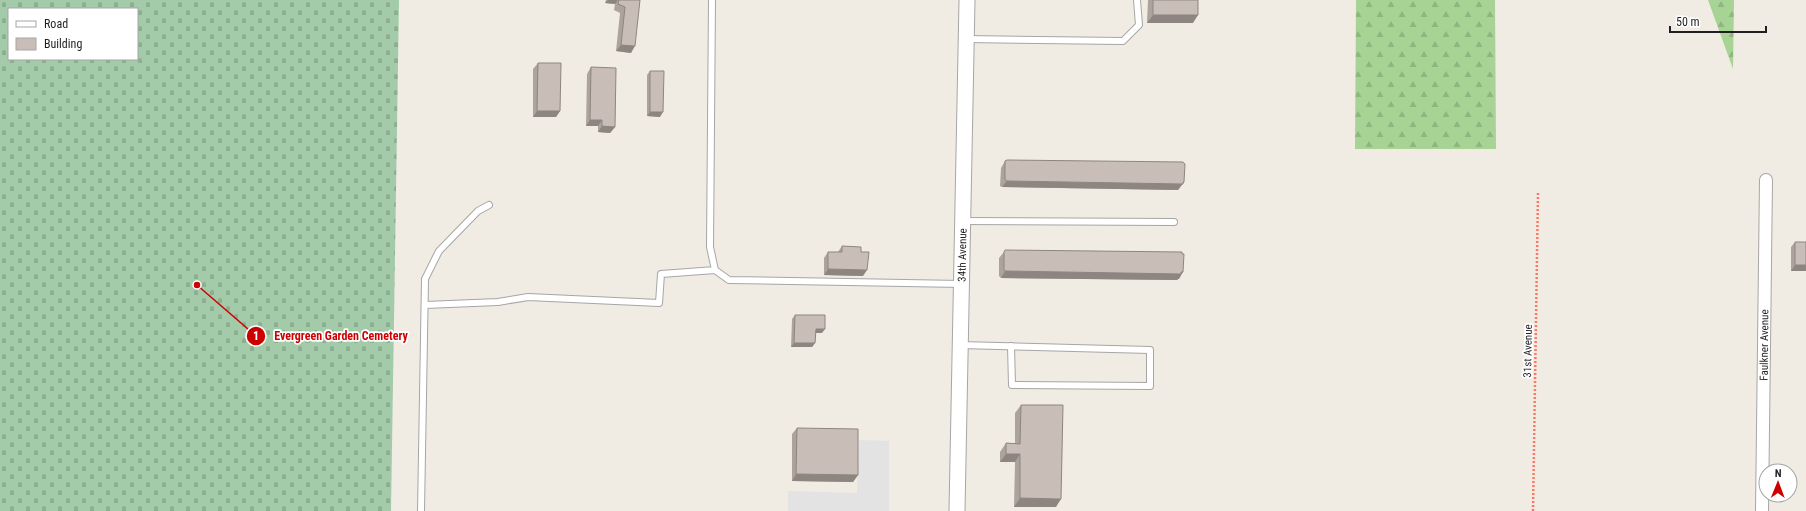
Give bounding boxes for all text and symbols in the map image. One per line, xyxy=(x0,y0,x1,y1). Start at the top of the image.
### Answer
legend xyxy=(8,8,138,60)
scale bar xyxy=(1670,8,1766,34)
text: 50 m xyxy=(1676,15,1700,29)
text: Road xyxy=(44,17,68,31)
text: Building xyxy=(44,37,82,51)
street label: 34th Avenue xyxy=(955,228,969,282)
street label: Faulkner Avenue xyxy=(1757,309,1771,381)
callout: Evergreen Garden Cemetery xyxy=(246,324,416,348)
street label: 31st Avenue xyxy=(1521,324,1535,378)
text: 1 xyxy=(253,329,259,343)
text: Evergreen Garden Cemetery xyxy=(274,329,408,343)
north arrow xyxy=(1758,463,1798,503)
text: N xyxy=(1775,467,1782,480)

